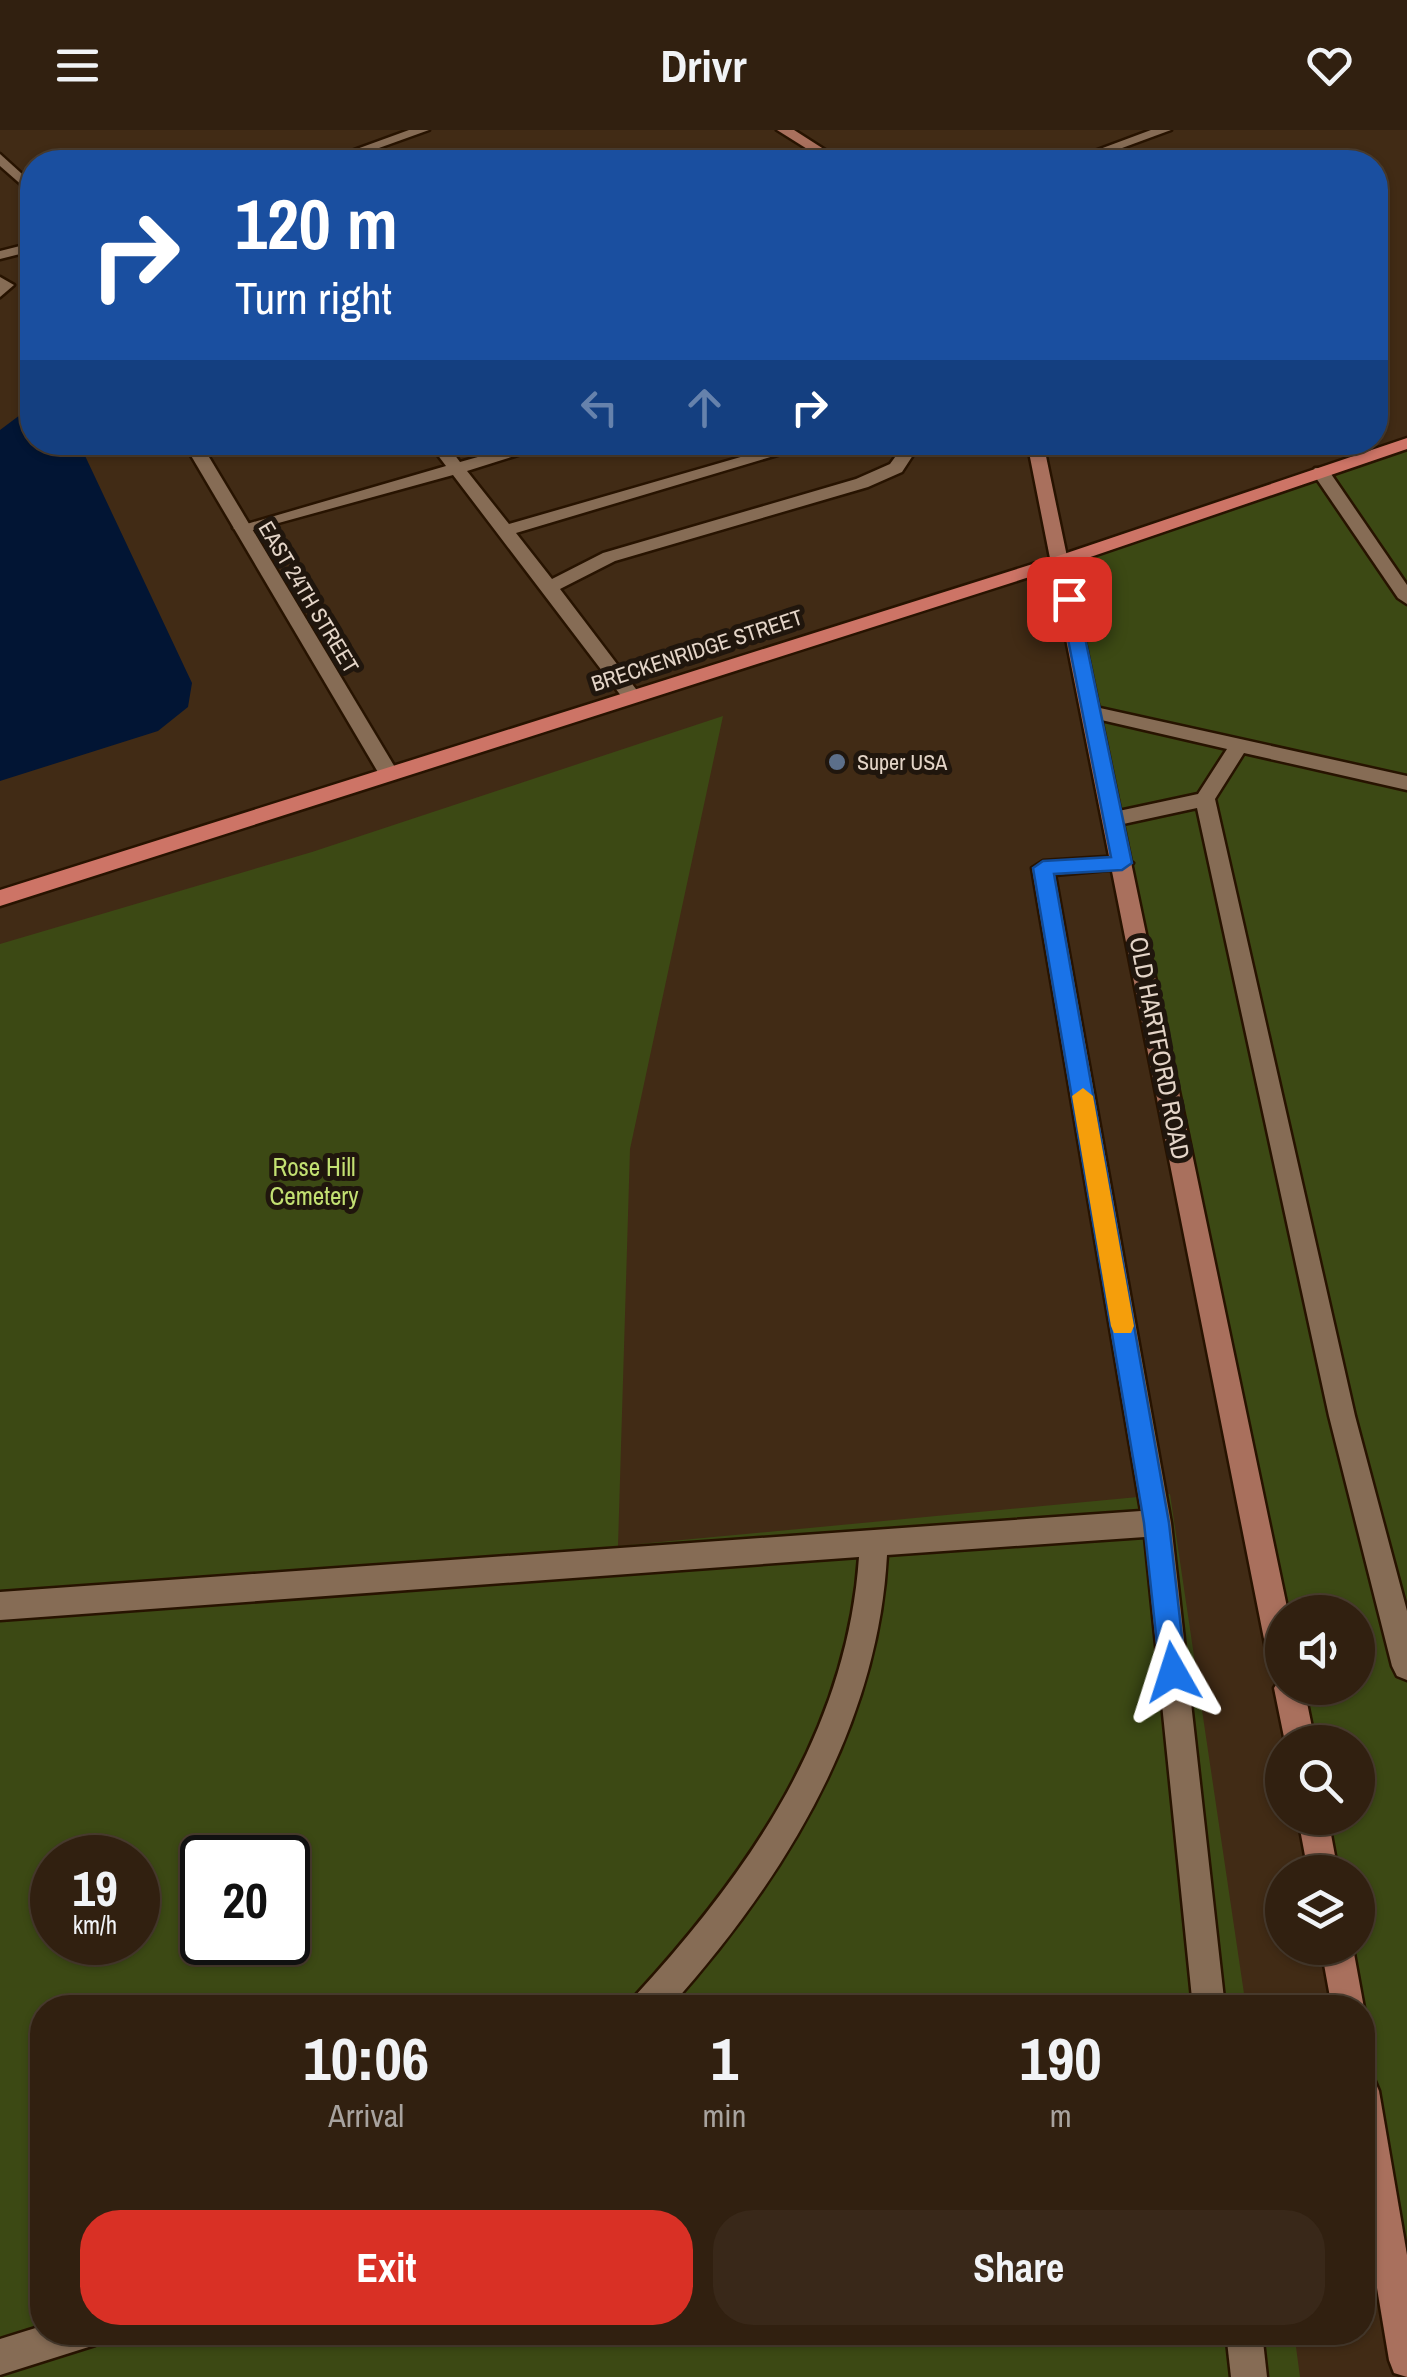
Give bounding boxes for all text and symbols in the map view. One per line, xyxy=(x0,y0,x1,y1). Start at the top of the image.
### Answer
text: Drivr xyxy=(660,35,747,96)
icon: menu xyxy=(50,38,105,93)
icon: heart xyxy=(1302,38,1357,93)
text: 120 m xyxy=(235,177,398,271)
icon: right xyxy=(70,190,200,320)
text: Turn right xyxy=(235,267,392,328)
icon: left xyxy=(572,380,627,435)
icon: ahead xyxy=(677,380,732,435)
icon: right xyxy=(782,380,837,435)
street label: EAST 24TH STREET xyxy=(252,515,366,679)
pin xyxy=(1027,557,1112,642)
icon: arrive xyxy=(1042,572,1097,627)
street label: BRECKENRIDGE STREET xyxy=(587,602,807,698)
place label: Super USA xyxy=(857,747,948,777)
marker: Super USA xyxy=(826,751,848,773)
street label: OLD HARTFORD ROAD xyxy=(1122,934,1198,1162)
park label: Rose Hill Cemetery xyxy=(270,1150,359,1213)
map controls xyxy=(1265,1595,1375,1965)
button: sound xyxy=(1265,1595,1375,1705)
position arrow xyxy=(1121,1620,1225,1724)
button: search xyxy=(1265,1725,1375,1835)
speed limit sign: 20 xyxy=(180,1835,310,1965)
text: 19 xyxy=(72,1854,118,1922)
button: layers xyxy=(1265,1855,1375,1965)
text: km/h xyxy=(73,1908,117,1942)
text: 10:06 xyxy=(303,2018,429,2099)
text: 1 xyxy=(711,2018,738,2099)
text: 190 xyxy=(1020,2018,1102,2099)
text: Arrival xyxy=(328,2094,404,2137)
text: min xyxy=(702,2094,746,2137)
text: m xyxy=(1050,2094,1072,2137)
button: Exit xyxy=(80,2210,693,2325)
button: Share xyxy=(713,2210,1325,2325)

